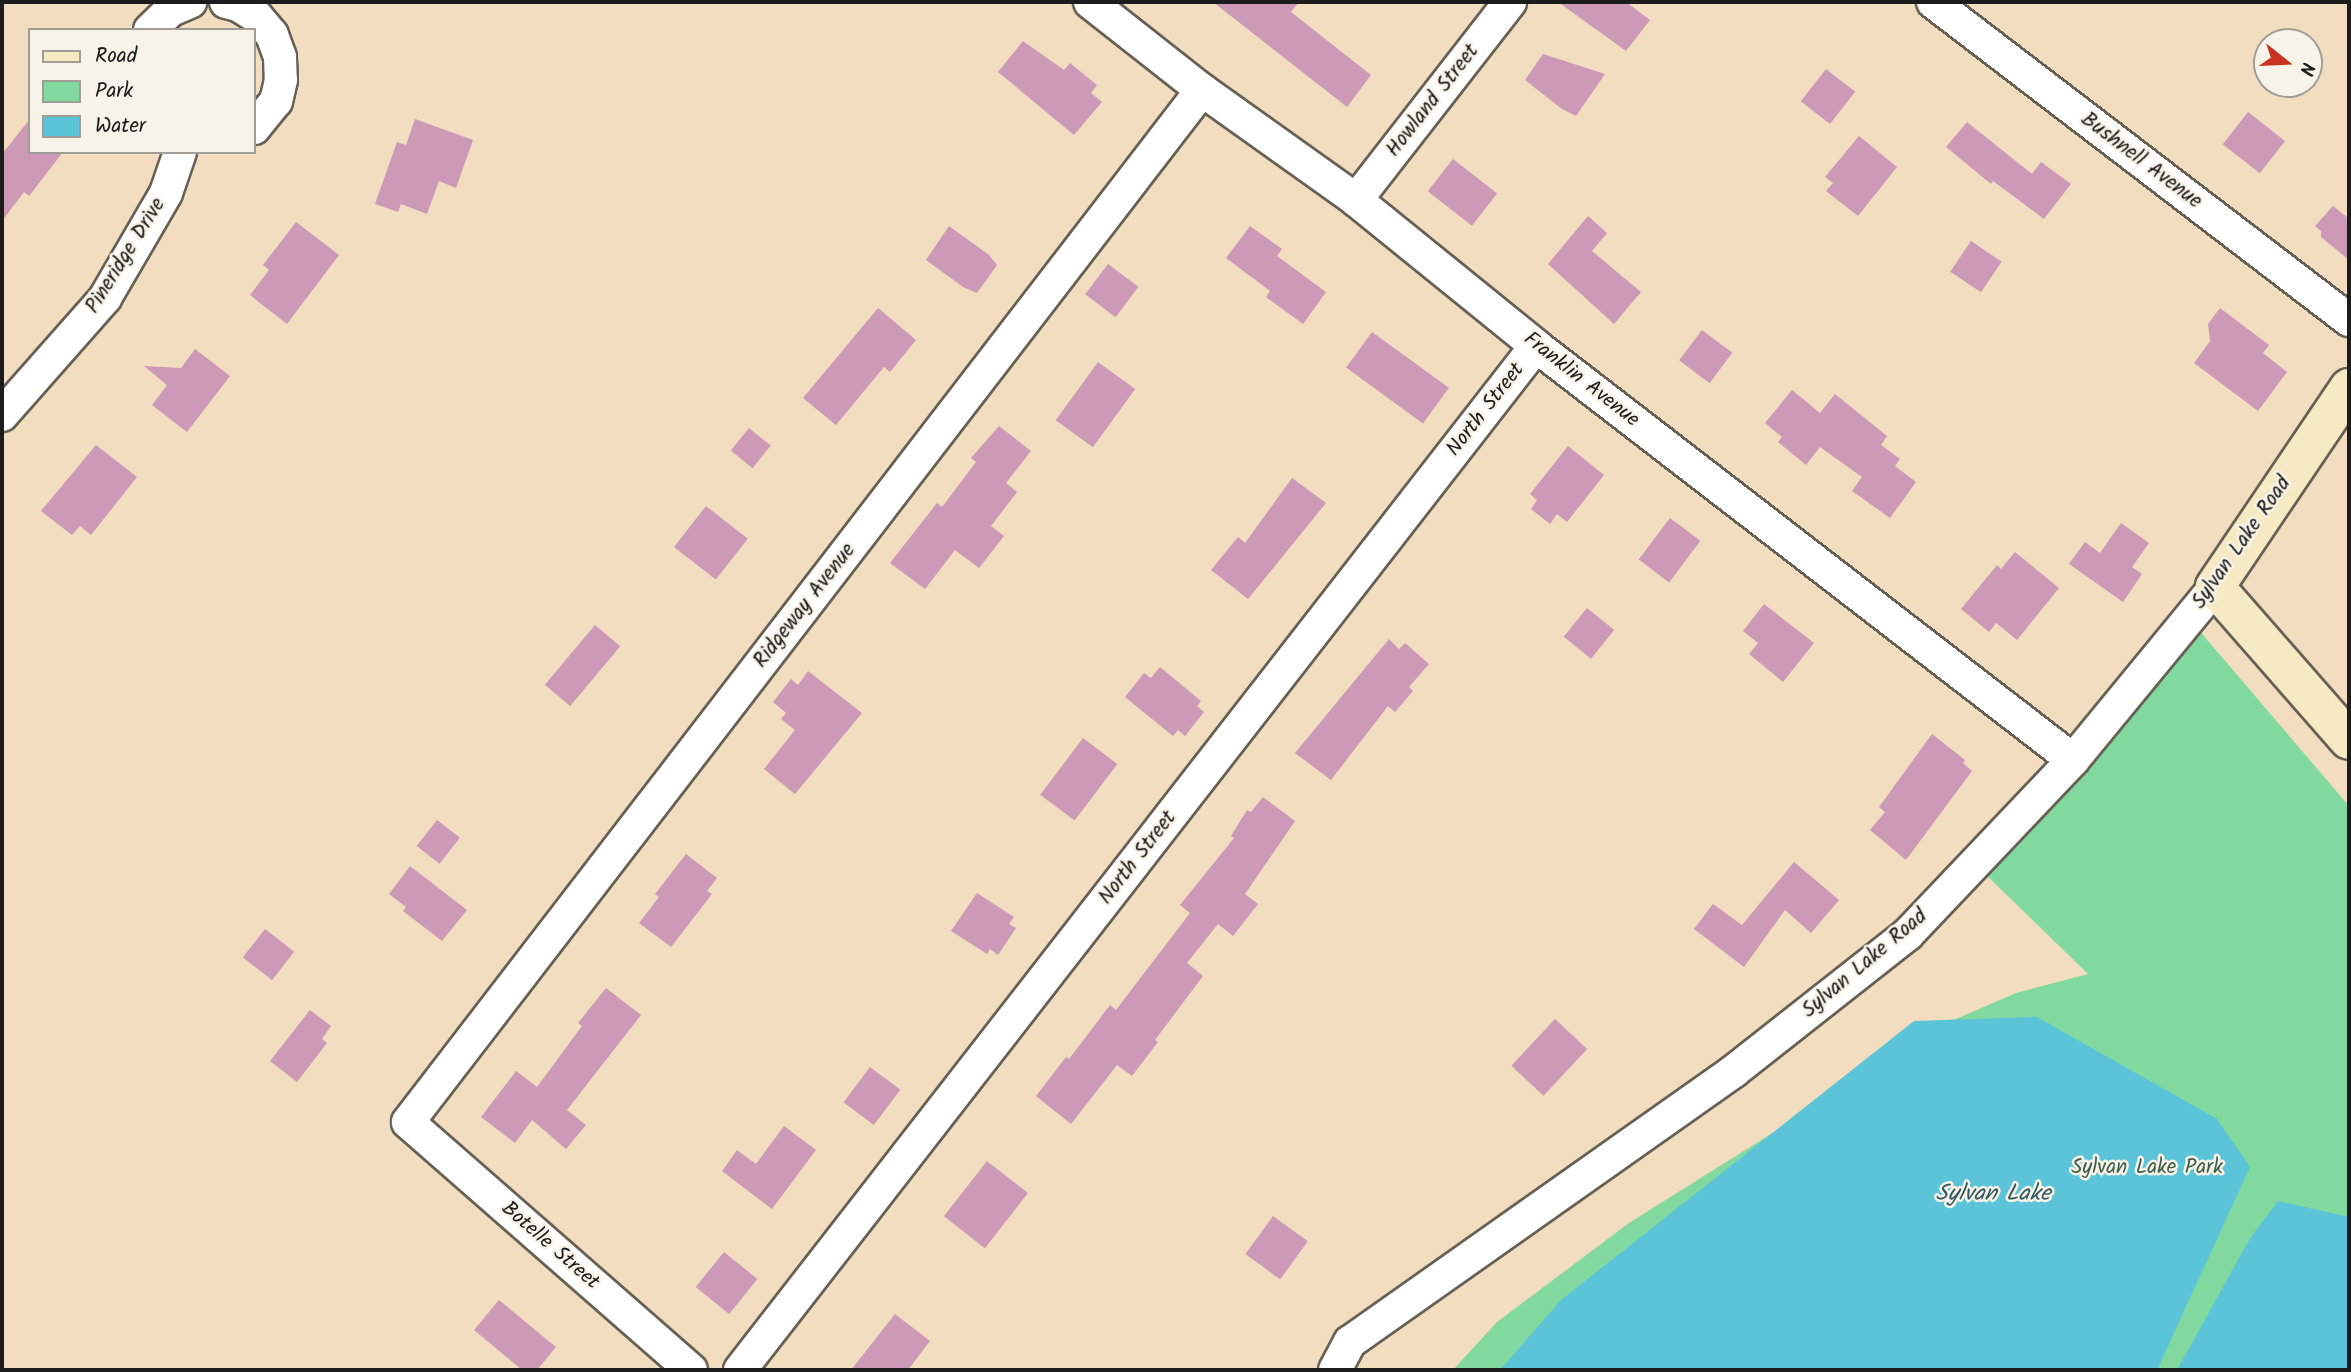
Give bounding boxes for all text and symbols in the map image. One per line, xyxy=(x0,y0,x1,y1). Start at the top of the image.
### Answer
legend xyxy=(28,28,256,154)
north arrow xyxy=(2253,28,2323,98)
text: Road xyxy=(95,40,137,73)
street label: Howland Street xyxy=(1381,40,1485,162)
text: N xyxy=(2290,59,2322,79)
text: Park xyxy=(95,75,133,108)
street label: Bushnell Avenue xyxy=(2076,107,2206,215)
text: Water xyxy=(95,110,146,143)
street label: Pineridge Drive xyxy=(81,194,171,318)
street label: Franklin Avenue xyxy=(1518,327,1644,433)
street label: North Street xyxy=(1442,358,1530,462)
street label: Sylvan Lake Road xyxy=(2187,472,2297,614)
street label: Ridgeway Avenue xyxy=(749,539,861,673)
street label: North Street xyxy=(1094,806,1182,910)
street label: Sylvan Lake Road xyxy=(1797,904,1933,1024)
park label: Sylvan Lake Park xyxy=(2071,1155,2223,1181)
water label: Sylvan Lake xyxy=(1935,1180,2051,1208)
street label: Botelle Street xyxy=(496,1197,604,1295)

